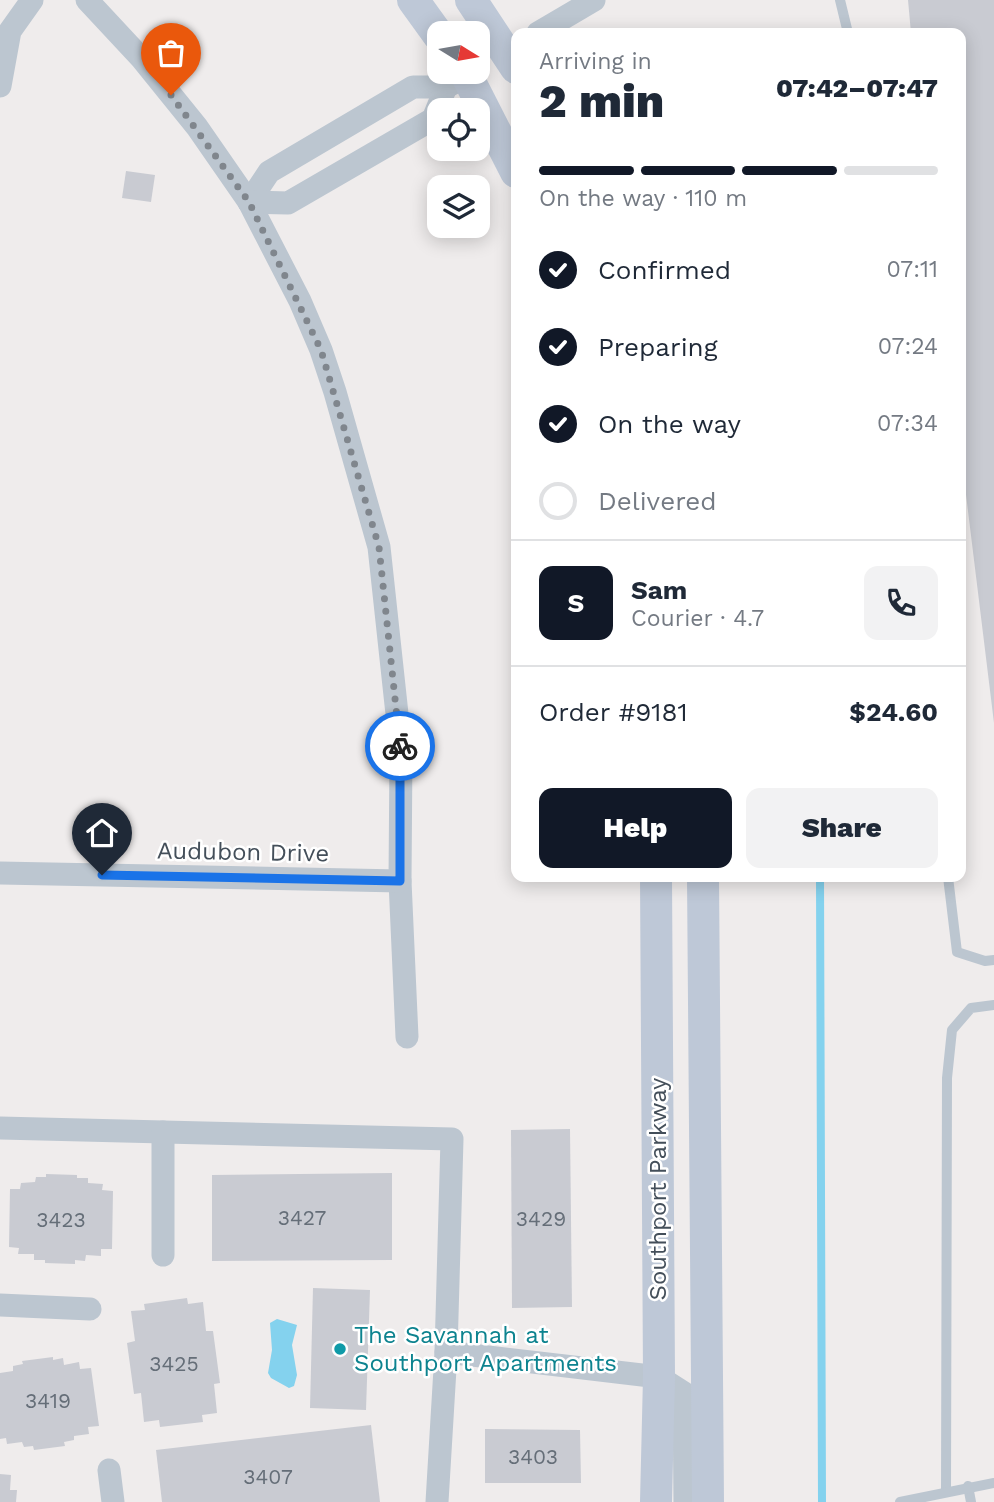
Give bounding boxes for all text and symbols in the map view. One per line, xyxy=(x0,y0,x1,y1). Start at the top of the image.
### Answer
north arrow xyxy=(427,21,490,84)
map controls xyxy=(427,21,490,238)
pin xyxy=(141,23,201,95)
icon: bag xyxy=(152,34,190,72)
text: Arriving in xyxy=(539,48,652,75)
text: 07:42–07:47 xyxy=(776,73,938,103)
text: 2 min xyxy=(539,74,664,128)
button: locate xyxy=(427,98,490,161)
button: layers xyxy=(427,175,490,238)
text: On the way · 110 m xyxy=(539,185,747,212)
icon: check xyxy=(539,251,577,289)
text: Confirmed xyxy=(598,255,731,285)
text: 07:11 xyxy=(887,256,938,283)
icon: check xyxy=(539,328,577,366)
text: Preparing xyxy=(598,332,718,362)
text: 07:24 xyxy=(878,333,938,360)
icon: check xyxy=(539,405,577,443)
text: On the way xyxy=(598,409,741,439)
text: 07:34 xyxy=(877,410,938,437)
text: Delivered xyxy=(598,486,717,516)
button: phone xyxy=(864,566,938,640)
text: Sam xyxy=(631,575,687,605)
text: S xyxy=(568,588,584,618)
text: Courier · 4.7 xyxy=(631,605,764,632)
text: Order #9181 xyxy=(539,697,688,727)
text: $24.60 xyxy=(849,697,938,727)
courier xyxy=(365,711,435,781)
icon: bike xyxy=(381,727,419,765)
button: Help xyxy=(539,788,732,868)
button: Share xyxy=(746,788,938,868)
pin xyxy=(72,803,132,875)
icon: home xyxy=(83,814,121,852)
street label: Audubon Drive xyxy=(157,836,329,868)
street label: Southport Parkway xyxy=(644,1077,672,1300)
house number: 3427 xyxy=(278,1205,327,1230)
house number: 3429 xyxy=(516,1206,566,1231)
house number: 3423 xyxy=(36,1207,86,1232)
place label: The Savannah at Southport Apartments xyxy=(354,1321,617,1377)
marker: The Savannah at Southport Apartments xyxy=(332,1341,348,1357)
house number: 3425 xyxy=(149,1351,199,1376)
house number: 3419 xyxy=(25,1388,71,1413)
house number: 3403 xyxy=(508,1444,558,1469)
house number: 3407 xyxy=(243,1464,293,1489)

